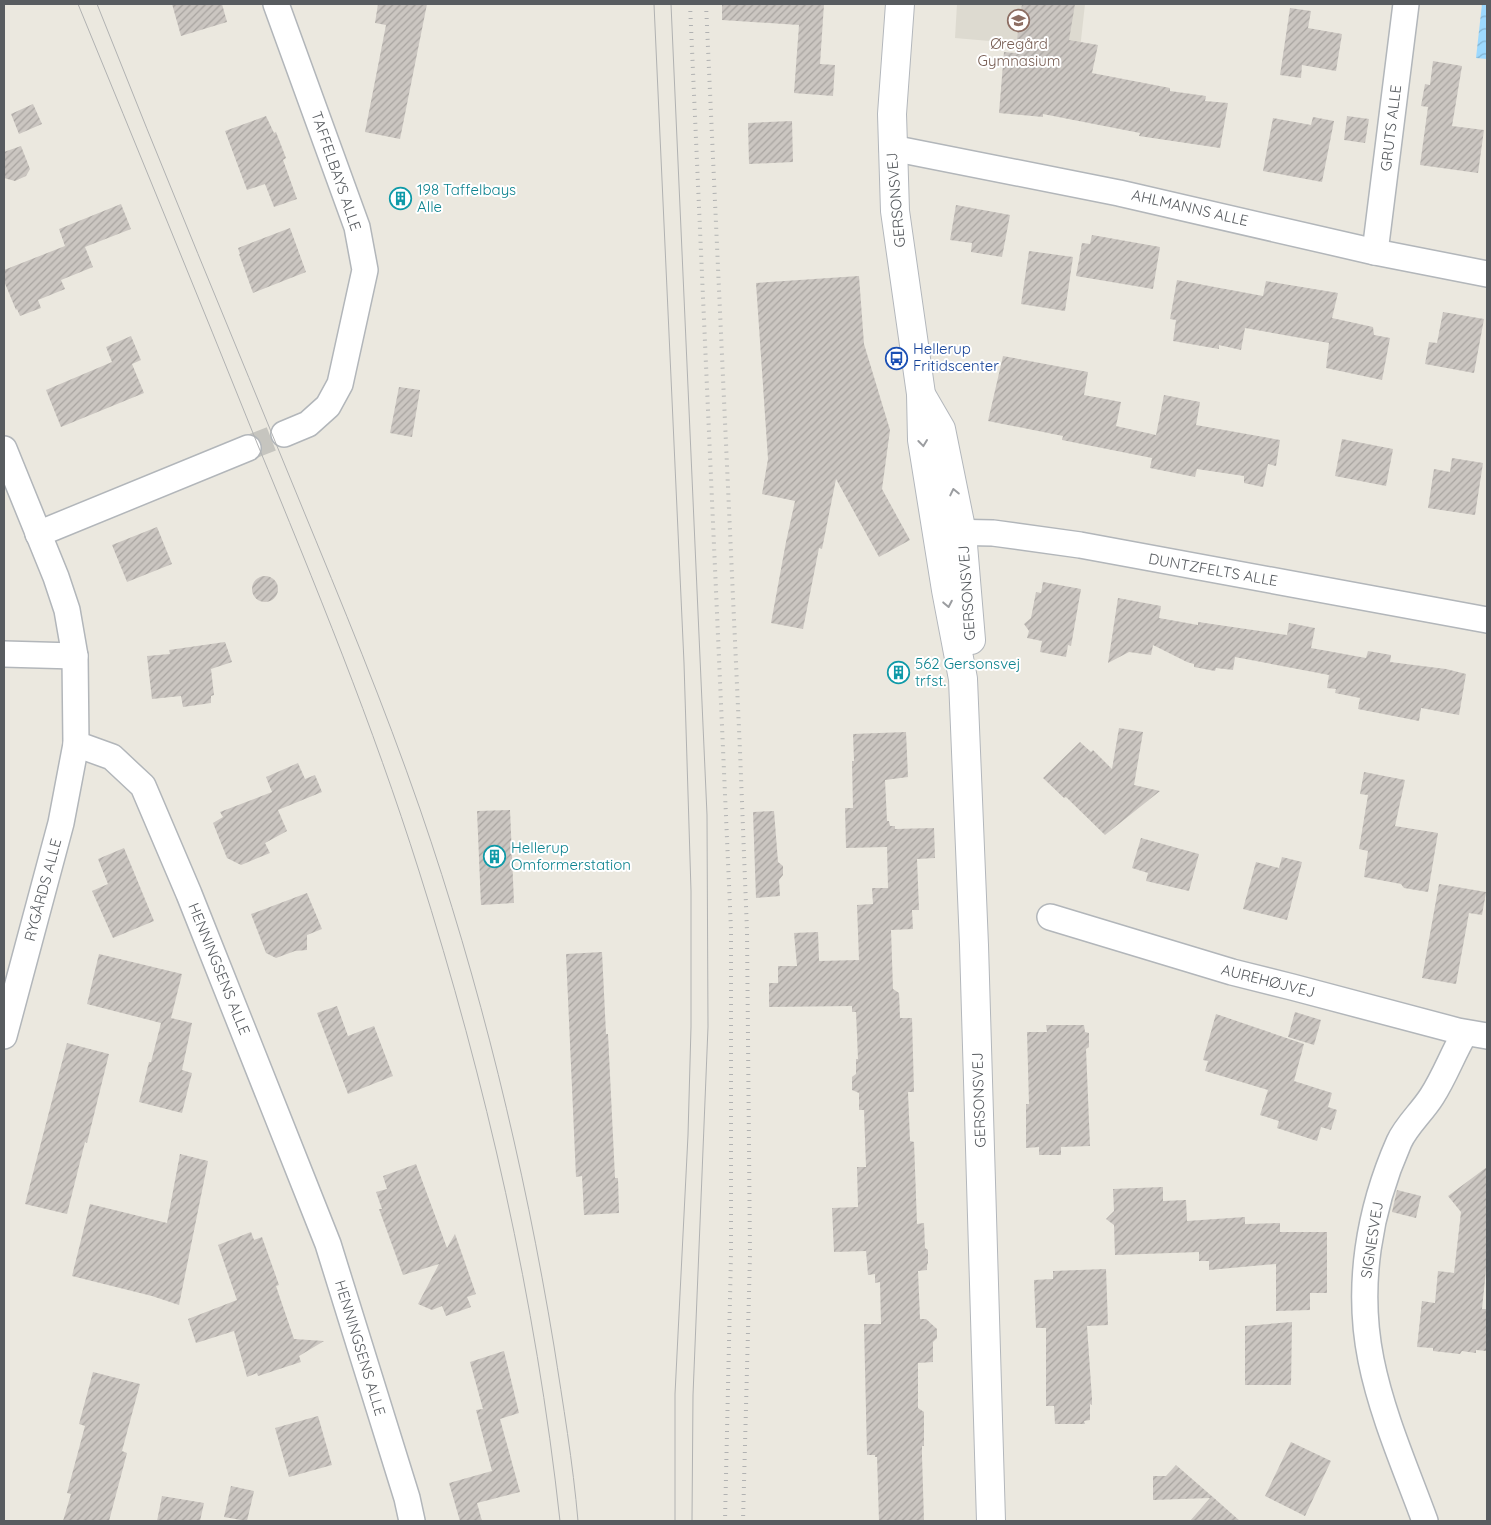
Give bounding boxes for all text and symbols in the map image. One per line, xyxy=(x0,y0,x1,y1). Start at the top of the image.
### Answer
school or university icon: Øregård Gymnasium xyxy=(1007,9,1031,33)
place label: Øregård Gymnasium xyxy=(978,34,1060,70)
street label: GRUTS ALLE xyxy=(1376,84,1405,172)
street label: TAFFELBAYS ALLE xyxy=(307,109,366,233)
street label: GERSONSVEJ xyxy=(882,152,909,248)
place label: 198 Taffelbays Alle xyxy=(417,180,516,216)
street label: AHLMANNS ALLE xyxy=(1130,185,1250,230)
building icon: 198 Taffelbays Alle xyxy=(389,187,413,211)
place label: Hellerup Fritidscenter xyxy=(913,339,999,375)
bus stop icon: Hellerup Fritidscenter xyxy=(885,346,909,370)
one-way arrow xyxy=(917,439,928,447)
one-way arrow xyxy=(949,488,960,497)
street label: GERSONSVEJ xyxy=(954,545,979,641)
street label: DUNTZFELTS ALLE xyxy=(1147,549,1279,590)
one-way arrow xyxy=(943,599,953,608)
place label: 562 Gersonsvej trfst. xyxy=(915,654,1021,690)
building icon: 562 Gersonsvej trfst. xyxy=(887,661,911,685)
street label: RYGÅRDS ALLE xyxy=(20,836,65,943)
place label: Hellerup Omformerstation xyxy=(511,838,631,874)
building icon: Hellerup Omformerstation xyxy=(483,845,507,869)
street label: HENNINGSENS ALLE xyxy=(184,900,255,1038)
street label: AUREHØJVEJ xyxy=(1219,960,1317,1001)
street label: GERSONSVEJ xyxy=(967,1052,990,1148)
street label: SIGNESVEJ xyxy=(1356,1200,1387,1280)
street label: HENNINGSENS ALLE xyxy=(331,1278,390,1418)

